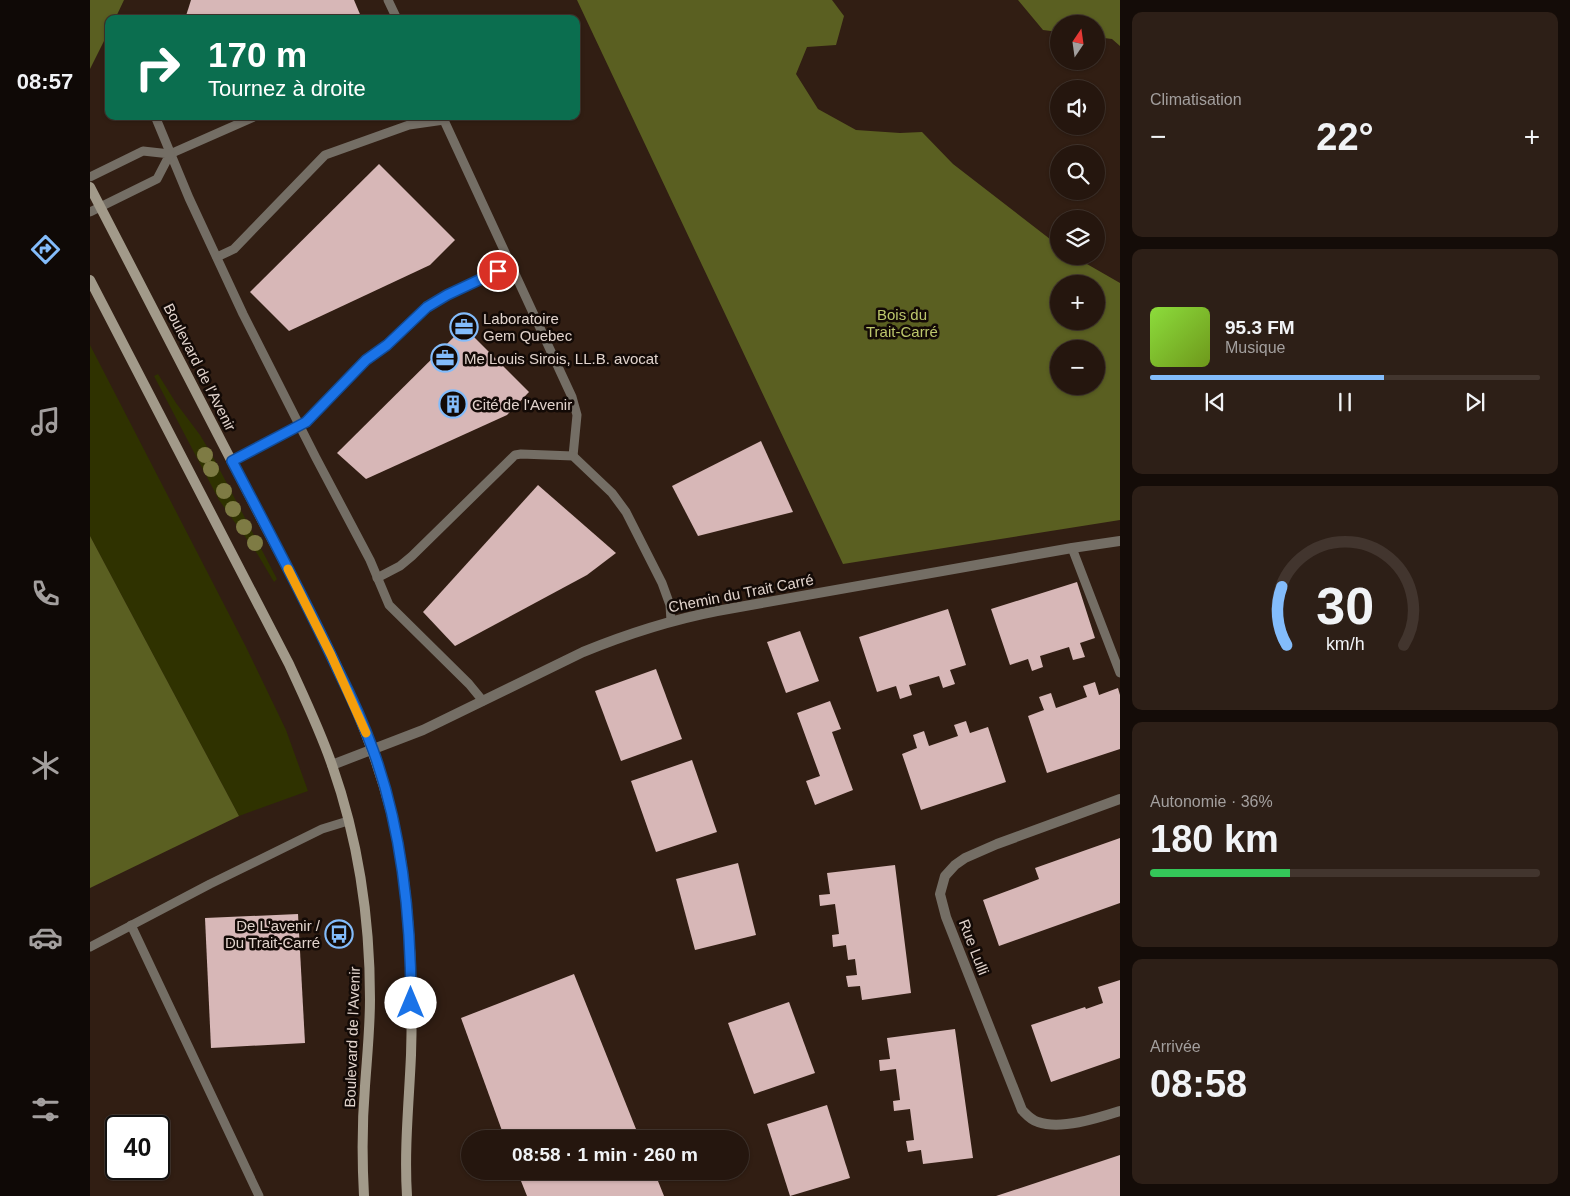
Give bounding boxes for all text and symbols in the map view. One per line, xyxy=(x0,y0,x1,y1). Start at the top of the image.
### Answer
north arrow xyxy=(1050,15,1105,70)
map controls xyxy=(1050,15,1105,395)
icon: right xyxy=(125,35,190,100)
text: 170 m xyxy=(208,35,307,74)
text: 08:57 xyxy=(17,69,73,94)
text: Tournez à droite xyxy=(208,76,366,101)
button: sound xyxy=(1050,80,1105,135)
text: Climatisation xyxy=(1150,91,1242,108)
text: 22° xyxy=(1316,116,1374,158)
text: − xyxy=(1150,121,1166,152)
text: + xyxy=(1524,121,1540,152)
button: search xyxy=(1050,145,1105,200)
button: layers xyxy=(1050,210,1105,265)
icon: directions xyxy=(28,232,63,267)
pin xyxy=(477,250,519,292)
icon: arrive xyxy=(484,257,512,285)
button: + xyxy=(1050,275,1105,330)
street label: Boulevard de l'Avenir xyxy=(160,300,240,434)
park label: Bois du Trait-Carré xyxy=(866,306,938,340)
place label: Laboratoire Gem Quebec xyxy=(483,310,573,344)
office icon: Laboratoire Gem Quebec xyxy=(449,312,479,342)
text: 95.3 FM xyxy=(1225,317,1295,338)
text: Musique xyxy=(1225,339,1285,356)
button: − xyxy=(1050,340,1105,395)
office icon: Me Louis Sirois, LL.B. avocat xyxy=(430,343,460,373)
place label: Me Louis Sirois, LL.B. avocat xyxy=(464,350,659,367)
icon: previous xyxy=(1201,388,1229,416)
icon: pause xyxy=(1331,388,1359,416)
icon: next xyxy=(1461,388,1489,416)
building icon: Cité de l'Avenir xyxy=(438,389,468,419)
place label: Cité de l'Avenir xyxy=(472,396,572,413)
icon: music xyxy=(28,404,63,439)
street label: Chemin du Trait Carré xyxy=(667,571,815,615)
icon: phone xyxy=(28,576,63,611)
text: 30 xyxy=(1316,577,1374,635)
text: km/h xyxy=(1326,634,1364,654)
icon: climate xyxy=(28,748,63,783)
text: Autonomie · 36% xyxy=(1150,793,1273,810)
text: 180 km xyxy=(1150,818,1279,860)
place label: De L'avenir / Du Trait-Carré xyxy=(225,917,321,951)
street label: Rue Lulli xyxy=(956,917,992,977)
bus stop icon: De L'avenir / Du Trait-Carré xyxy=(324,919,354,949)
icon: car xyxy=(28,920,63,955)
street label: Boulevard de l'Avenir xyxy=(341,966,363,1108)
position arrow xyxy=(384,976,436,1028)
text: Arrivée xyxy=(1150,1038,1201,1055)
text: 08:58 xyxy=(1150,1063,1247,1105)
icon: filters xyxy=(28,1092,63,1127)
speed limit sign: 40 xyxy=(105,1115,170,1180)
text: 08:58 · 1 min · 260 m xyxy=(512,1144,698,1165)

